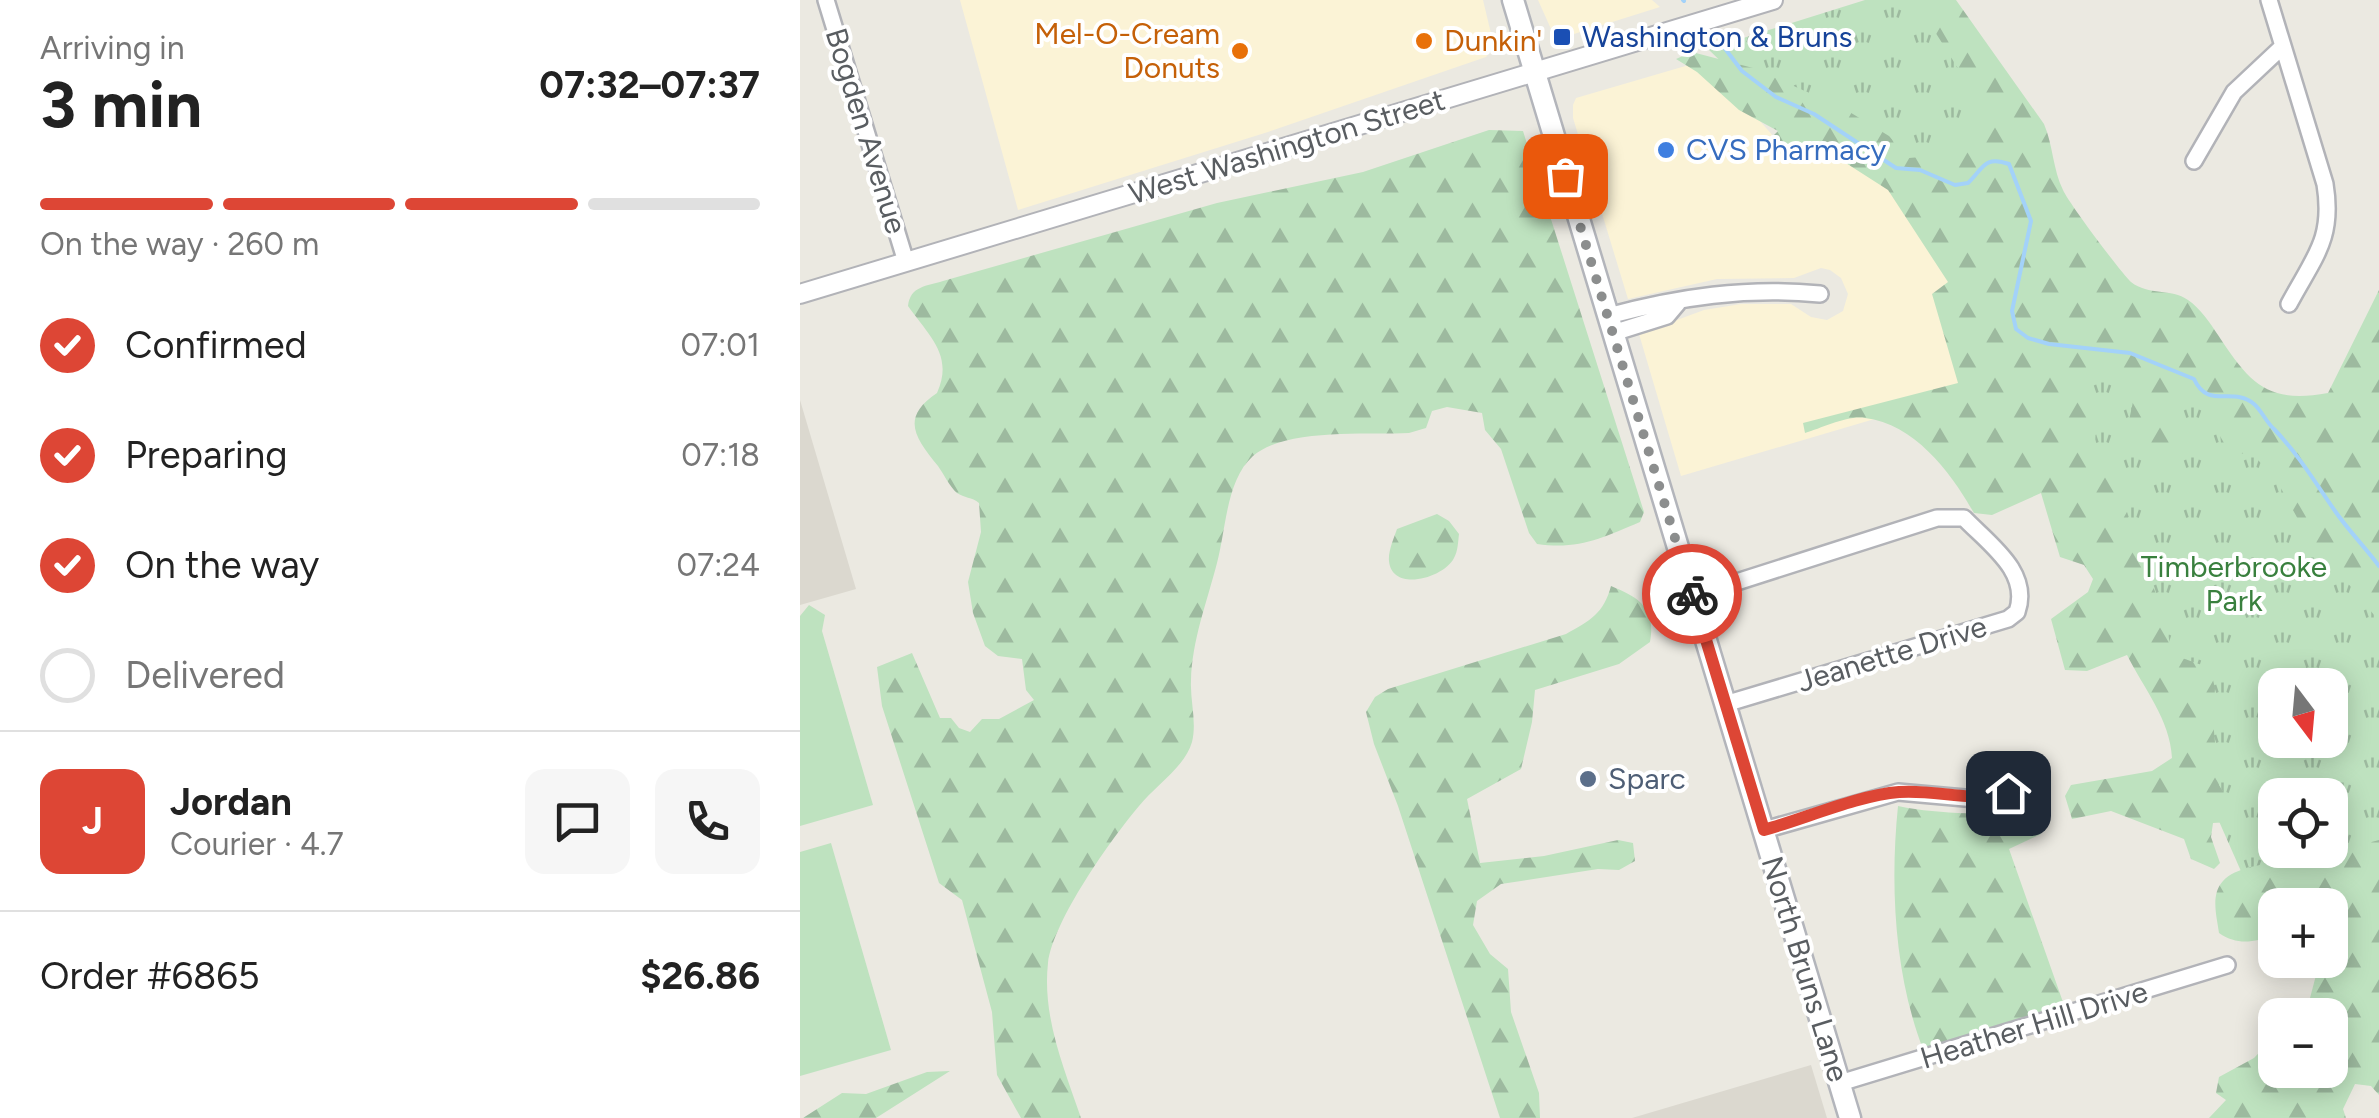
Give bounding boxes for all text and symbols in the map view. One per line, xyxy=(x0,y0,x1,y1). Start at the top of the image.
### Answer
place label: Mel-O-Cream Donuts xyxy=(1034,15,1220,86)
place label: Washington & Bruns xyxy=(1582,18,1852,55)
place label: Dunkin' xyxy=(1444,22,1542,59)
street label: Bogden Avenue xyxy=(818,24,915,238)
marker: Washington & Bruns xyxy=(1551,26,1573,48)
text: Arriving in xyxy=(40,29,185,67)
marker: Dunkin' xyxy=(1413,30,1435,52)
marker: Mel-O-Cream Donuts xyxy=(1229,40,1251,62)
text: 07:32–07:37 xyxy=(539,62,760,108)
text: 3 min xyxy=(40,65,202,143)
street label: West Washington Street xyxy=(1124,81,1449,212)
place label: CVS Pharmacy xyxy=(1686,131,1886,168)
pin xyxy=(1523,134,1608,219)
marker: CVS Pharmacy xyxy=(1655,139,1677,161)
icon: bag xyxy=(1538,149,1593,204)
text: On the way · 260 m xyxy=(40,225,319,263)
icon: check xyxy=(40,318,95,373)
text: Confirmed xyxy=(125,322,307,368)
text: 07:01 xyxy=(680,326,760,364)
icon: check xyxy=(40,428,95,483)
text: Preparing xyxy=(125,432,287,478)
text: 07:18 xyxy=(681,436,760,474)
icon: check xyxy=(40,538,95,593)
text: On the way xyxy=(125,542,319,588)
courier xyxy=(1642,544,1742,644)
text: 07:24 xyxy=(676,546,760,584)
park label: Timberbrooke Park xyxy=(2141,548,2327,619)
icon: bike xyxy=(1665,567,1720,622)
street label: Jeanette Drive xyxy=(1793,607,1991,700)
text: Delivered xyxy=(125,652,285,698)
north arrow xyxy=(2258,668,2348,758)
map controls xyxy=(2258,668,2348,1088)
pin xyxy=(1966,751,2051,836)
place label: Sparc xyxy=(1608,760,1686,797)
icon: home xyxy=(1981,766,2036,821)
marker: Sparc xyxy=(1577,768,1599,790)
button: chat xyxy=(525,769,630,874)
button: phone xyxy=(655,769,760,874)
button: locate xyxy=(2258,778,2348,868)
text: Jordan xyxy=(170,779,292,825)
text: J xyxy=(82,798,103,844)
text: Courier · 4.7 xyxy=(170,825,344,863)
street label: North Bruns Lane xyxy=(1754,852,1857,1086)
button: + xyxy=(2258,888,2348,978)
text: Order #6865 xyxy=(40,953,260,999)
text: $26.86 xyxy=(640,953,760,999)
street label: Heather Hill Drive xyxy=(1916,972,2152,1077)
button: − xyxy=(2258,998,2348,1088)

